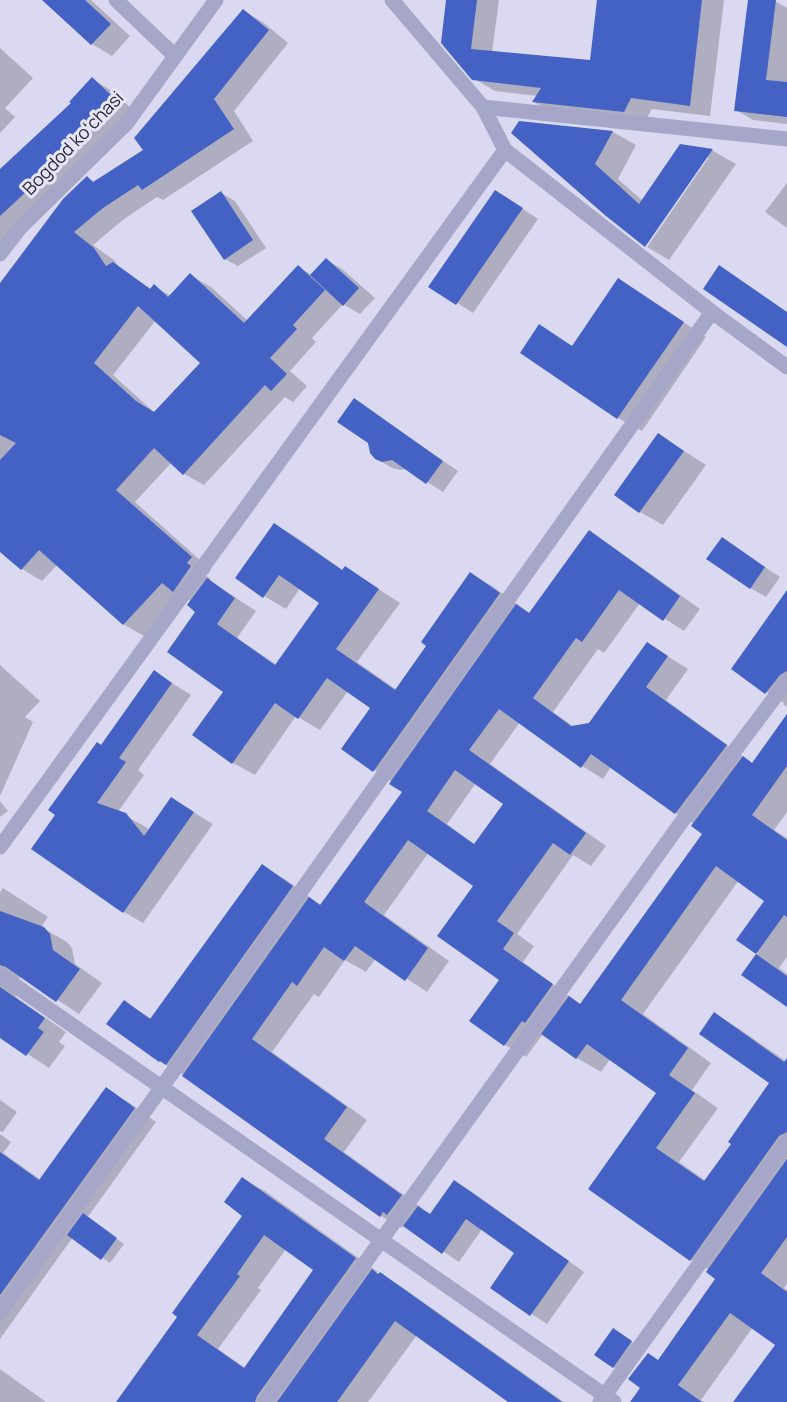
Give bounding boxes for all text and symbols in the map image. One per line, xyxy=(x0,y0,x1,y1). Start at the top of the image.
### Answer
street label: Bogdod koʻchasi xyxy=(19,88,129,200)

